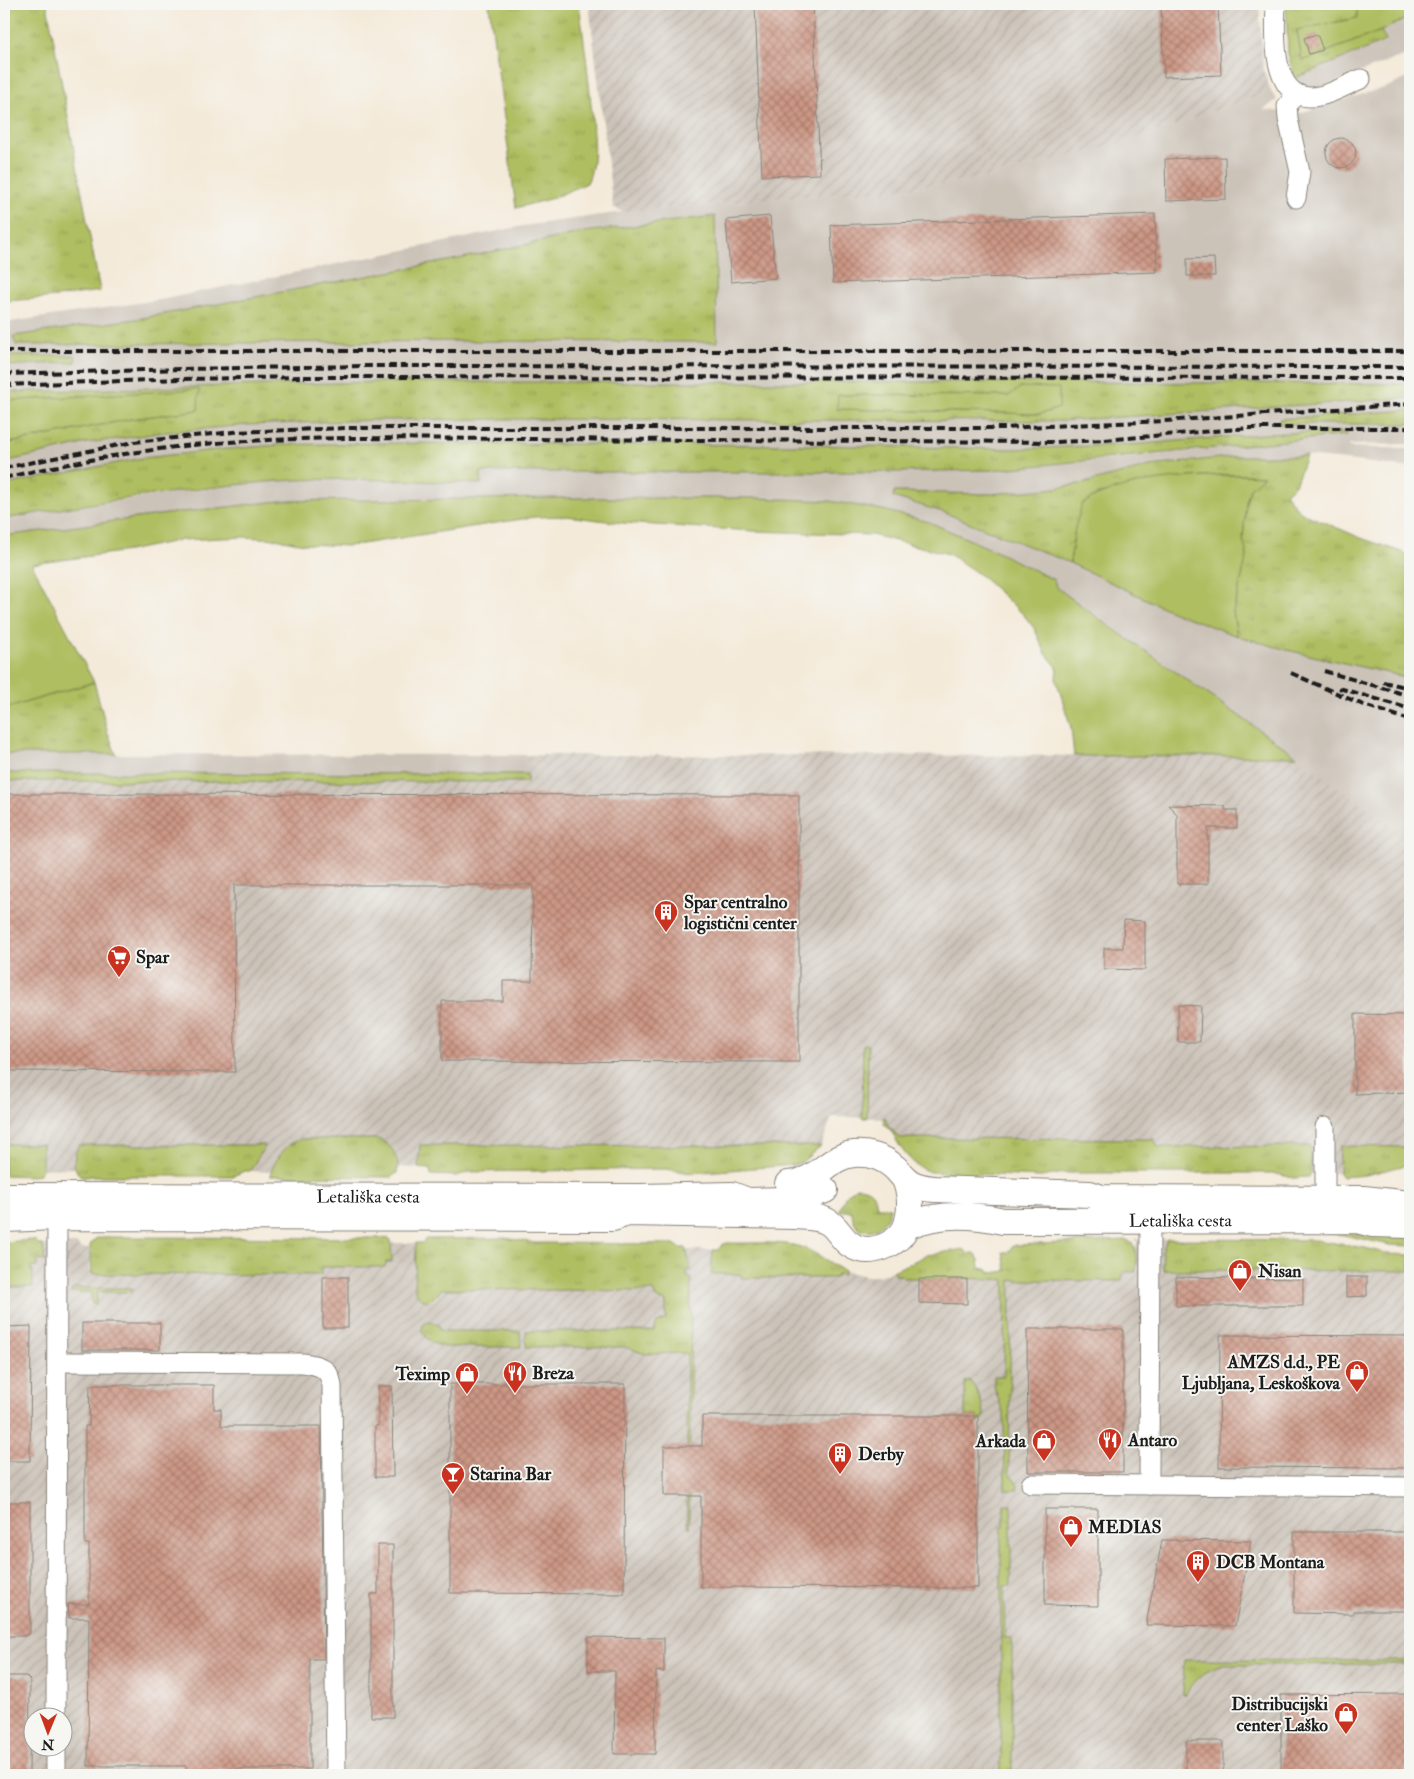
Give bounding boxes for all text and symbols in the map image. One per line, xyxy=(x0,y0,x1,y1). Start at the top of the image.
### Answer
place label: Spar centralno logistični center xyxy=(683,891,797,935)
building icon: Spar centralno logistični center xyxy=(653,899,679,933)
supermarket icon: Spar xyxy=(106,944,132,978)
place label: Spar xyxy=(136,946,170,969)
street label: Letališka cesta xyxy=(316,1185,420,1208)
street label: Letališka cesta xyxy=(1129,1209,1233,1232)
shop icon: Nisan xyxy=(1227,1258,1253,1292)
place label: Nisan xyxy=(1257,1260,1302,1283)
place label: AMZS d.d., PE Ljubljana, Leskoškova xyxy=(1182,1351,1341,1395)
shop icon: AMZS d.d., PE Ljubljana, Leskoškova xyxy=(1344,1359,1370,1393)
restaurant icon: Breza xyxy=(502,1360,528,1394)
shop icon: Teximp xyxy=(454,1361,480,1395)
place label: Breza xyxy=(532,1362,575,1385)
place label: Teximp xyxy=(395,1363,450,1386)
restaurant icon: Antaro xyxy=(1097,1427,1123,1461)
shop icon: Arkada xyxy=(1031,1428,1057,1462)
place label: Antaro xyxy=(1127,1429,1177,1452)
place label: Arkada xyxy=(975,1430,1027,1453)
building icon: Derby xyxy=(827,1441,853,1475)
place label: Derby xyxy=(858,1443,905,1466)
bar icon: Starina Bar xyxy=(440,1461,466,1495)
place label: Starina Bar xyxy=(470,1463,551,1486)
shop icon: MEDIAS xyxy=(1058,1514,1084,1548)
place label: MEDIAS xyxy=(1087,1516,1162,1539)
building icon: DCB Montana xyxy=(1185,1549,1211,1583)
place label: DCB Montana xyxy=(1216,1551,1325,1574)
place label: Distribucijski center Laško xyxy=(1231,1693,1328,1737)
shop icon: Distribucijski center Laško xyxy=(1333,1701,1359,1735)
north arrow xyxy=(22,1706,72,1756)
text: N xyxy=(41,1736,55,1753)

